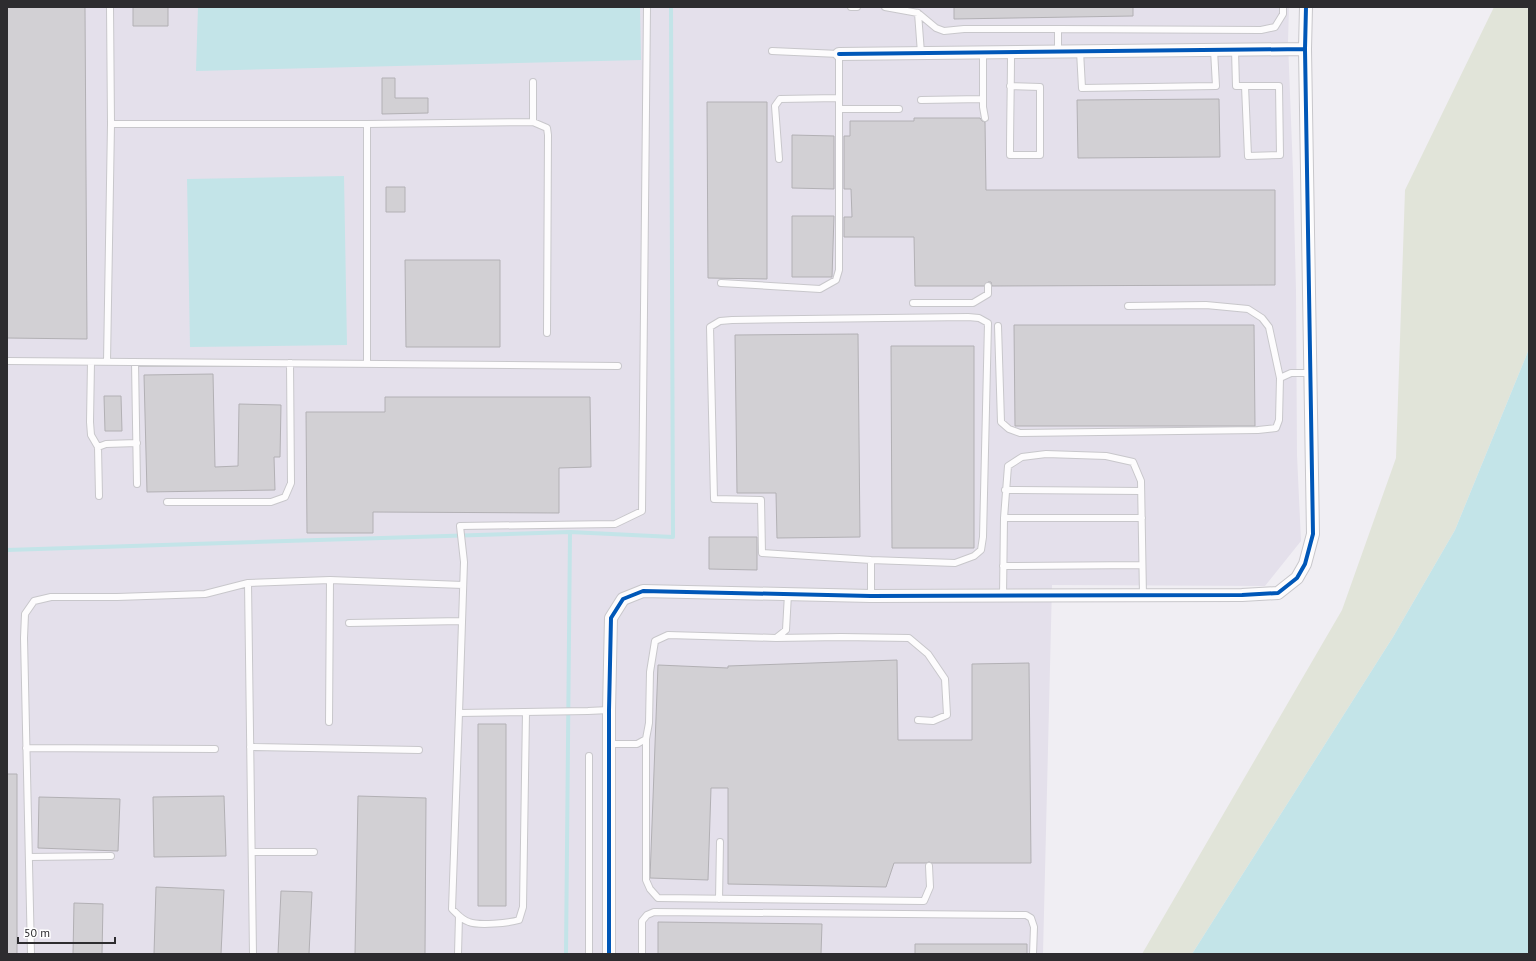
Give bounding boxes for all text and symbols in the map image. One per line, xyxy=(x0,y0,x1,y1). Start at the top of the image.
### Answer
scale bar xyxy=(18,919,115,945)
text: 50 m xyxy=(24,925,50,940)

